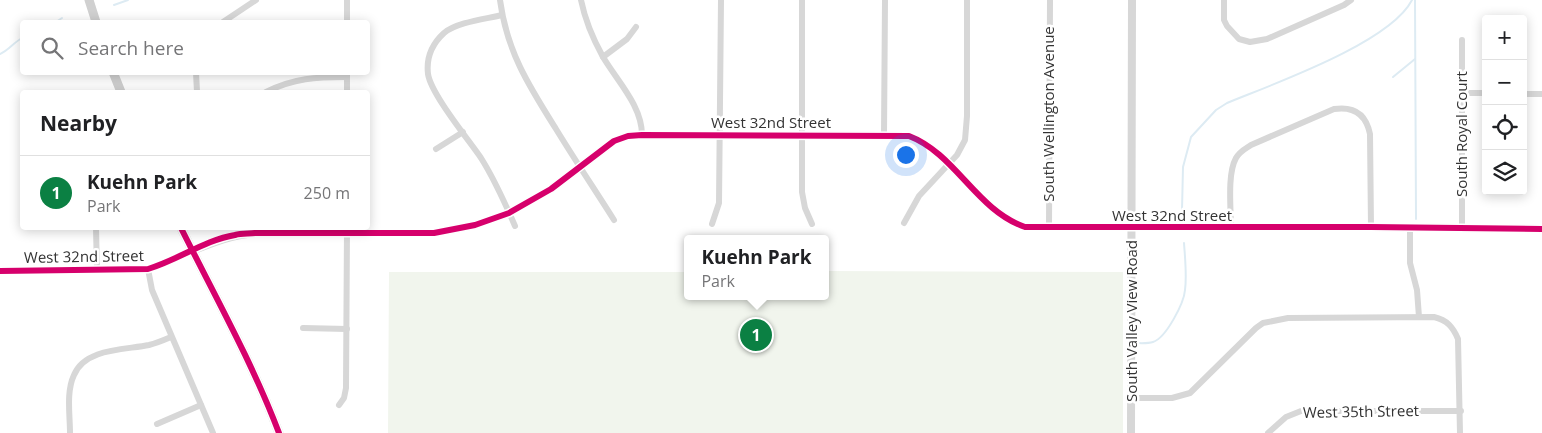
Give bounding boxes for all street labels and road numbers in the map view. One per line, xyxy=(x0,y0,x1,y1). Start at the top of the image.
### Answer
street label: South Wellington Avenue xyxy=(1038,26,1058,202)
street label: South Royal Court xyxy=(1451,71,1471,197)
street label: West 32nd Street xyxy=(711,112,831,132)
street label: West 32nd Street xyxy=(1112,205,1232,225)
street label: South Valley View Road xyxy=(1121,240,1141,402)
street label: West 32nd Street xyxy=(24,245,144,267)
street label: West 35th Street xyxy=(1303,400,1419,422)

